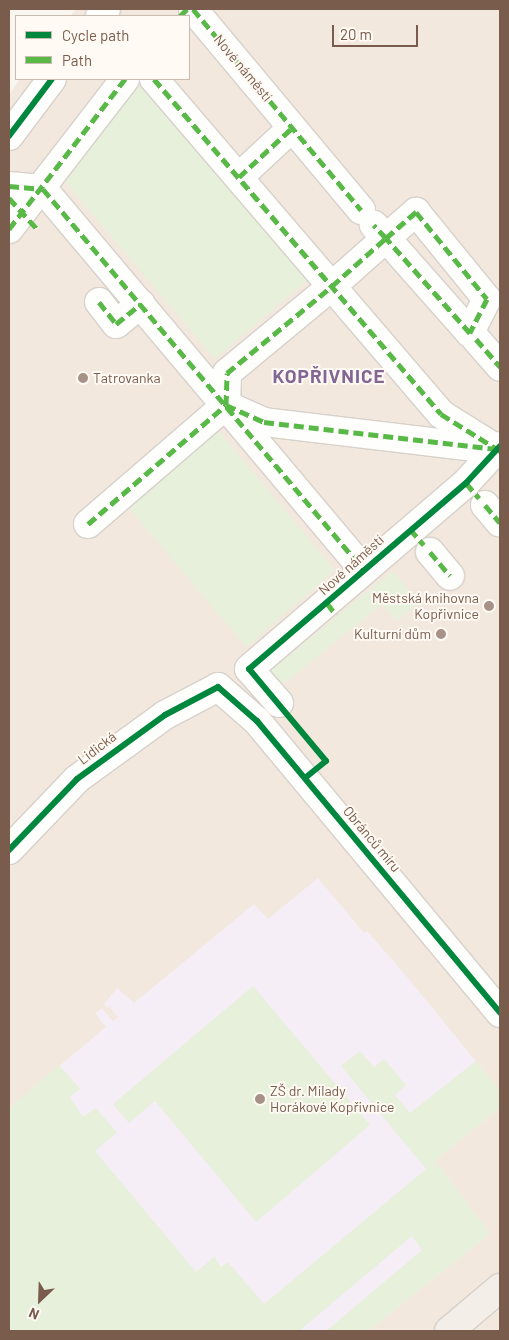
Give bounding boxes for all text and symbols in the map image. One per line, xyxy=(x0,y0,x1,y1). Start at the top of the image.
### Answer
legend xyxy=(15,15,190,80)
scale bar xyxy=(334,15,420,47)
text: 20 m xyxy=(340,25,372,43)
text: Cycle path xyxy=(62,26,129,44)
street label: Nové náměstí xyxy=(210,31,276,105)
text: Path xyxy=(62,51,92,69)
district label: KOPŘIVNICE xyxy=(271,365,387,387)
place label: Tatrovanka xyxy=(93,370,161,386)
marker: Tatrovanka xyxy=(77,372,89,384)
street label: Nové náměstí xyxy=(315,531,387,599)
place label: Městská knihovna Kopřivnice xyxy=(372,590,479,622)
marker: Městská knihovna Kopřivnice xyxy=(483,600,495,612)
place label: Kulturní dům xyxy=(354,626,431,642)
marker: Kulturní dům xyxy=(435,628,447,640)
street label: Lidická xyxy=(74,728,120,768)
street label: Obránců míru xyxy=(340,803,404,875)
place label: ZŠ dr. Milady Horákové Kopřivnice xyxy=(270,1083,395,1116)
marker: ZŠ dr. Milady Horákové Kopřivnice xyxy=(254,1093,266,1105)
north arrow xyxy=(15,1275,65,1325)
text: N xyxy=(26,1305,41,1324)

